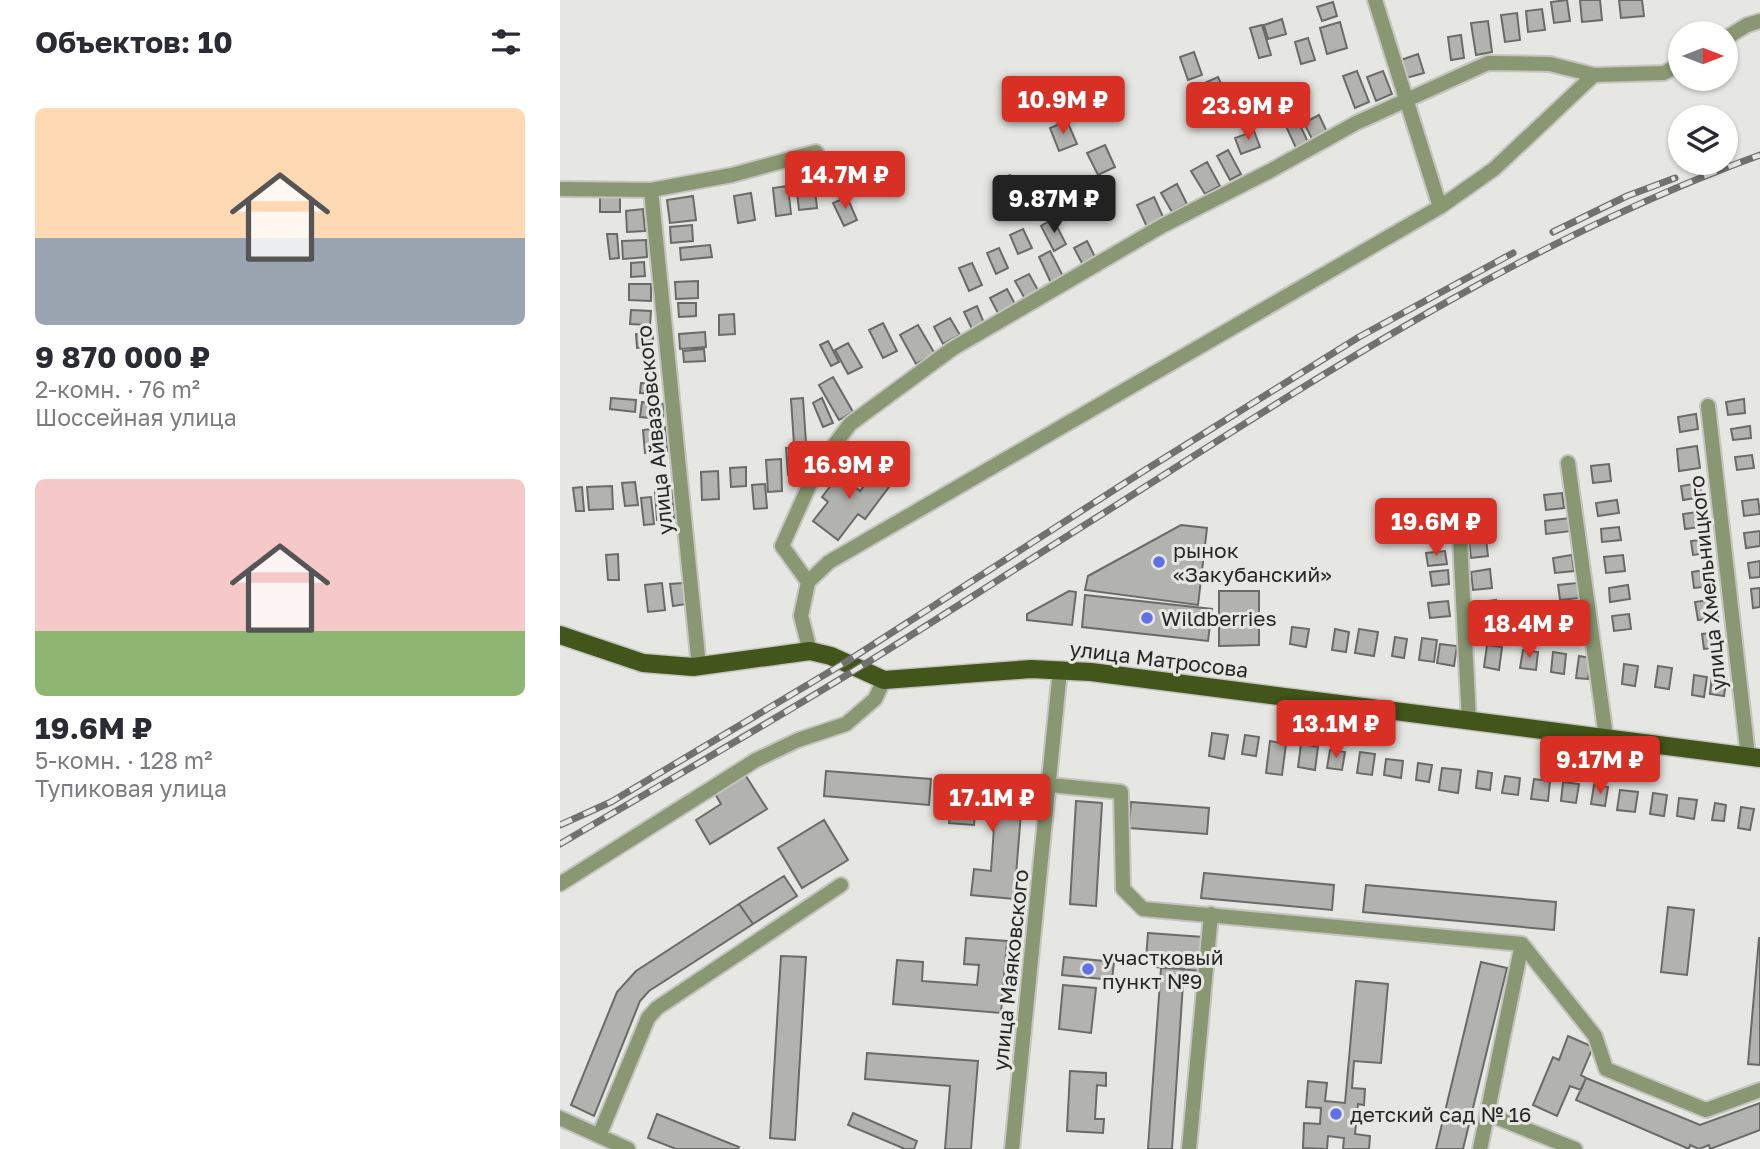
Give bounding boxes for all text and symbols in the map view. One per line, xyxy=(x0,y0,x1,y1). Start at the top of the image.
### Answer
north arrow xyxy=(1668,21,1738,91)
map controls xyxy=(1668,21,1738,175)
icon: filters xyxy=(487,23,525,61)
text: Объектов: 10 xyxy=(35,24,233,60)
pin: 10.9M ₽ xyxy=(998,76,1128,136)
pin: 23.9M ₽ xyxy=(1183,82,1313,142)
text: 10.9M ₽ xyxy=(1018,85,1108,113)
text: 23.9M ₽ xyxy=(1202,91,1294,119)
button: layers xyxy=(1668,105,1738,175)
pin: 14.7M ₽ xyxy=(780,152,910,211)
icon: home xyxy=(217,154,343,280)
text: 14.7M ₽ xyxy=(801,160,889,188)
pin: 9.87M ₽ xyxy=(989,176,1119,235)
text: 9.87M ₽ xyxy=(1009,184,1099,212)
street label: улица Айвазовского xyxy=(630,324,678,536)
text: 9 870 000 ₽ xyxy=(35,339,210,375)
text: 2-комн. · 76 m² xyxy=(35,375,200,403)
text: Шоссейная улица xyxy=(35,403,237,431)
pin: 16.9M ₽ xyxy=(784,442,914,501)
text: 16.9M ₽ xyxy=(804,450,894,478)
street label: улица Хмельницкого xyxy=(1683,474,1731,692)
pin: 19.6M ₽ xyxy=(1371,498,1501,558)
text: 19.6M ₽ xyxy=(1391,507,1481,535)
icon: home xyxy=(217,525,343,651)
place label: рынок «Закубанский» xyxy=(1173,537,1332,587)
marker: рынок «Закубанский» xyxy=(1151,554,1167,570)
pin: 18.4M ₽ xyxy=(1464,600,1594,660)
place label: Wildberries xyxy=(1161,605,1277,631)
text: 18.4M ₽ xyxy=(1484,609,1574,637)
marker: Wildberries xyxy=(1139,610,1155,626)
street label: улица Матросова xyxy=(1068,635,1250,683)
pin: 13.1M ₽ xyxy=(1271,700,1401,760)
text: 13.1M ₽ xyxy=(1293,709,1379,737)
text: 19.6M ₽ xyxy=(35,710,153,746)
pin: 9.17M ₽ xyxy=(1535,736,1665,796)
text: 9.17M ₽ xyxy=(1556,745,1644,773)
text: 5-комн. · 128 m² xyxy=(35,746,212,774)
text: Тупиковая улица xyxy=(35,774,227,802)
pin: 17.1M ₽ xyxy=(927,774,1057,834)
text: 17.1M ₽ xyxy=(949,783,1035,811)
street label: улица Маяковского xyxy=(986,868,1034,1072)
place label: участковый пункт №9 xyxy=(1102,944,1224,994)
marker: участковый пункт №9 xyxy=(1080,961,1096,977)
place label: детский сад № 16 xyxy=(1350,1101,1532,1127)
marker: детский сад № 16 xyxy=(1328,1106,1344,1122)

